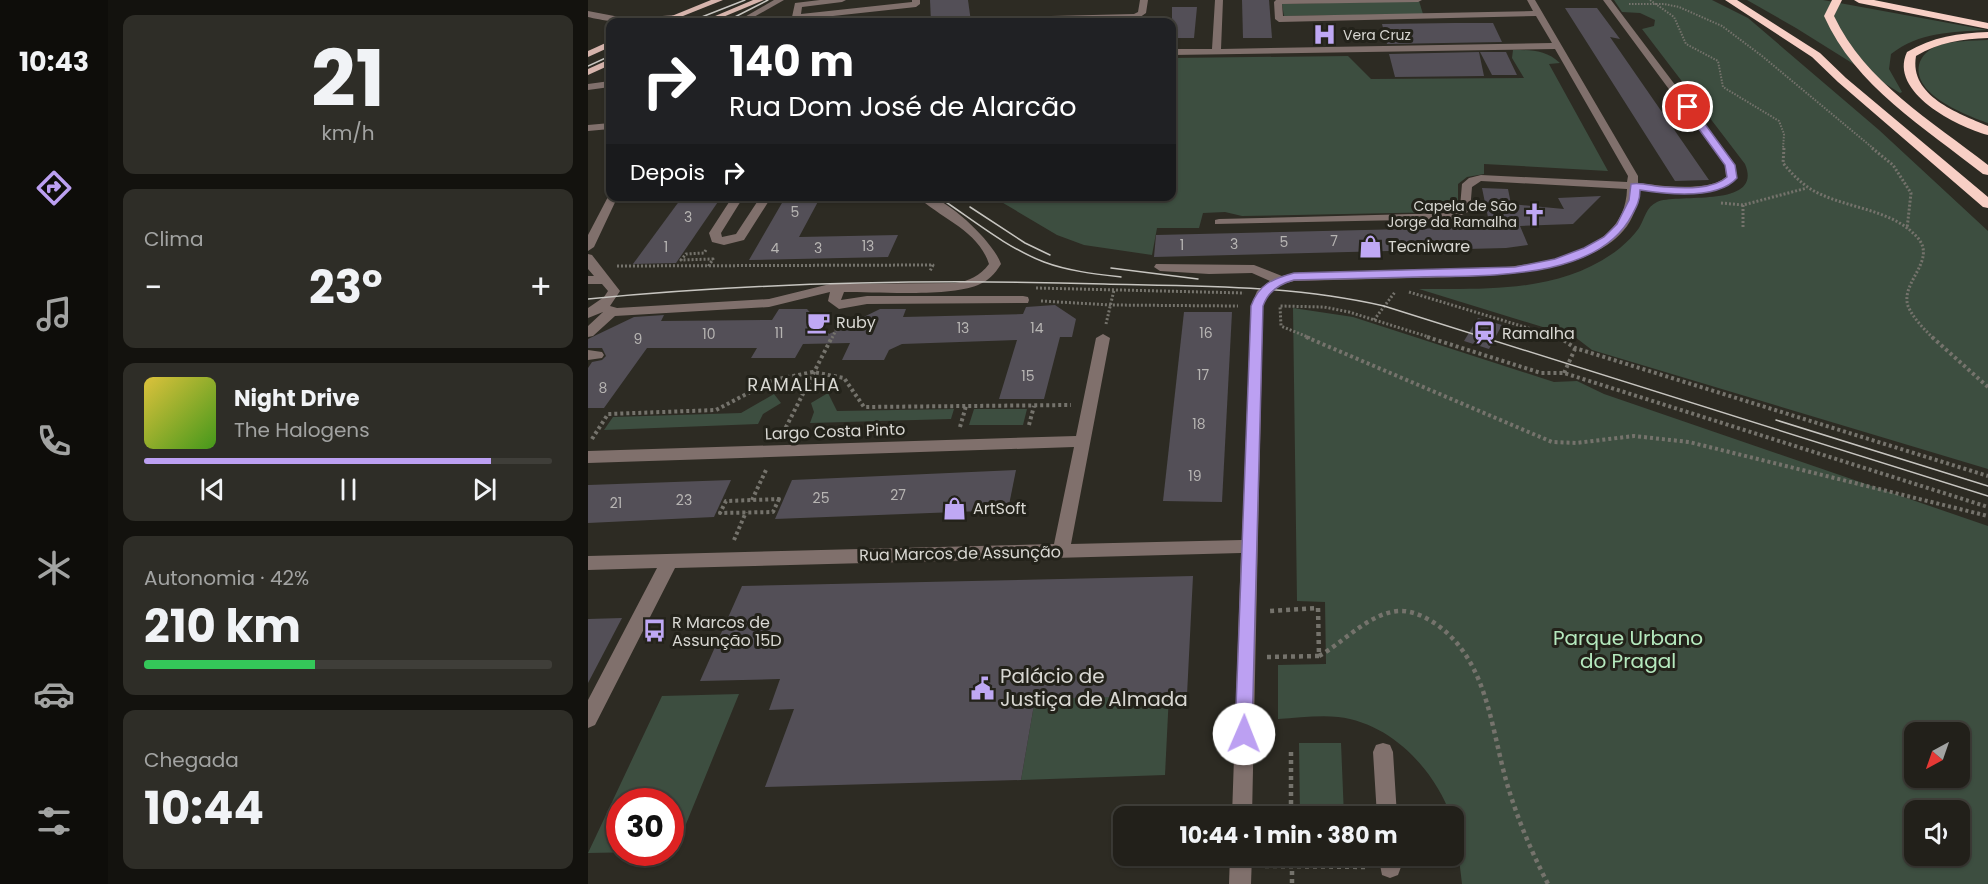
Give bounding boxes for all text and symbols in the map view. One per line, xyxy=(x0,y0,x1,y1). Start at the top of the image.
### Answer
hospital icon: Vera Cruz xyxy=(1312,22,1338,48)
text: 21 xyxy=(311,24,385,133)
place label: Vera Cruz xyxy=(1343,25,1411,45)
text: 140 m xyxy=(729,32,854,91)
icon: right xyxy=(630,42,708,120)
text: 10:43 xyxy=(19,43,89,80)
pin xyxy=(1662,81,1713,132)
text: Rua Dom José de Alarcão xyxy=(729,88,1076,125)
icon: arrive xyxy=(1671,90,1704,123)
text: km/h xyxy=(321,119,375,147)
icon: right xyxy=(717,156,750,189)
text: Depois xyxy=(630,157,705,188)
icon: directions xyxy=(33,167,75,209)
place label: Capela de São Jorge da Ramalha xyxy=(1387,196,1517,232)
church icon: Capela de São Jorge da Ramalha xyxy=(1522,201,1548,227)
house number: 5 xyxy=(791,202,799,222)
house number: 3 xyxy=(684,207,692,227)
text: Clima xyxy=(144,225,203,253)
house number: 7 xyxy=(1330,231,1338,251)
house number: 5 xyxy=(1280,232,1288,252)
shop icon: Tecniware xyxy=(1357,233,1383,259)
house number: 3 xyxy=(1230,234,1238,254)
house number: 1 xyxy=(1180,235,1184,255)
place label: Tecniware xyxy=(1388,235,1470,258)
house number: 13 xyxy=(862,236,874,256)
house number: 1 xyxy=(664,237,668,257)
house number: 4 xyxy=(771,238,780,258)
house number: 3 xyxy=(814,238,822,258)
text: 23° xyxy=(309,256,383,319)
text: − xyxy=(144,264,162,311)
text: + xyxy=(529,264,552,311)
icon: music xyxy=(33,293,75,335)
cafe icon: Ruby xyxy=(805,309,831,335)
place label: Ruby xyxy=(836,311,876,334)
house number: 13 xyxy=(957,318,969,338)
house number: 14 xyxy=(1030,318,1044,338)
station icon: Ramalha xyxy=(1471,320,1497,346)
place label: Ramalha xyxy=(1502,322,1575,345)
house number: 11 xyxy=(775,323,783,343)
house number: 16 xyxy=(1199,323,1213,343)
house number: 10 xyxy=(702,324,716,344)
house number: 9 xyxy=(634,329,642,349)
house number: 17 xyxy=(1197,365,1209,385)
house number: 15 xyxy=(1021,366,1035,386)
district label: RAMALHA xyxy=(747,372,841,397)
house number: 8 xyxy=(599,378,608,398)
text: Night Drive xyxy=(234,383,360,414)
house number: 18 xyxy=(1192,414,1206,434)
text: The Halogens xyxy=(234,416,370,444)
street label: Largo Costa Pinto xyxy=(764,418,906,445)
icon: phone xyxy=(33,420,75,462)
house number: 19 xyxy=(1188,466,1202,486)
icon: previous xyxy=(196,473,229,506)
icon: pause xyxy=(332,473,365,506)
icon: next xyxy=(468,473,501,506)
house number: 27 xyxy=(890,485,906,505)
house number: 25 xyxy=(813,488,829,508)
house number: 23 xyxy=(676,490,692,510)
house number: 21 xyxy=(610,493,622,513)
shop icon: ArtSoft xyxy=(942,495,968,521)
place label: ArtSoft xyxy=(973,497,1026,520)
street label: Rua Marcos de Assunção xyxy=(859,540,1061,567)
icon: climate xyxy=(33,547,75,589)
text: Autonomia · 42% xyxy=(144,564,309,592)
text: 210 km xyxy=(144,595,301,658)
place label: R Marcos de Assunção 15D xyxy=(672,611,782,652)
bus stop icon: R Marcos de Assunção 15D xyxy=(641,618,667,644)
park label: Parque Urbano do Pragal xyxy=(1553,624,1703,675)
place label: Palácio de Justiça de Almada xyxy=(1000,662,1188,713)
icon: car xyxy=(33,673,75,715)
public building icon: Palácio de Justiça de Almada xyxy=(969,675,995,701)
position arrow xyxy=(1212,702,1276,766)
north arrow xyxy=(1904,722,1970,788)
map controls xyxy=(1904,722,1970,866)
text: Chegada xyxy=(144,746,239,774)
text: 10:44 xyxy=(144,777,264,840)
speed limit sign: 30 xyxy=(606,788,684,866)
icon: filters xyxy=(33,800,75,842)
button: sound xyxy=(1904,800,1970,866)
text: 10:44 · 1 min · 380 m xyxy=(1180,820,1397,851)

